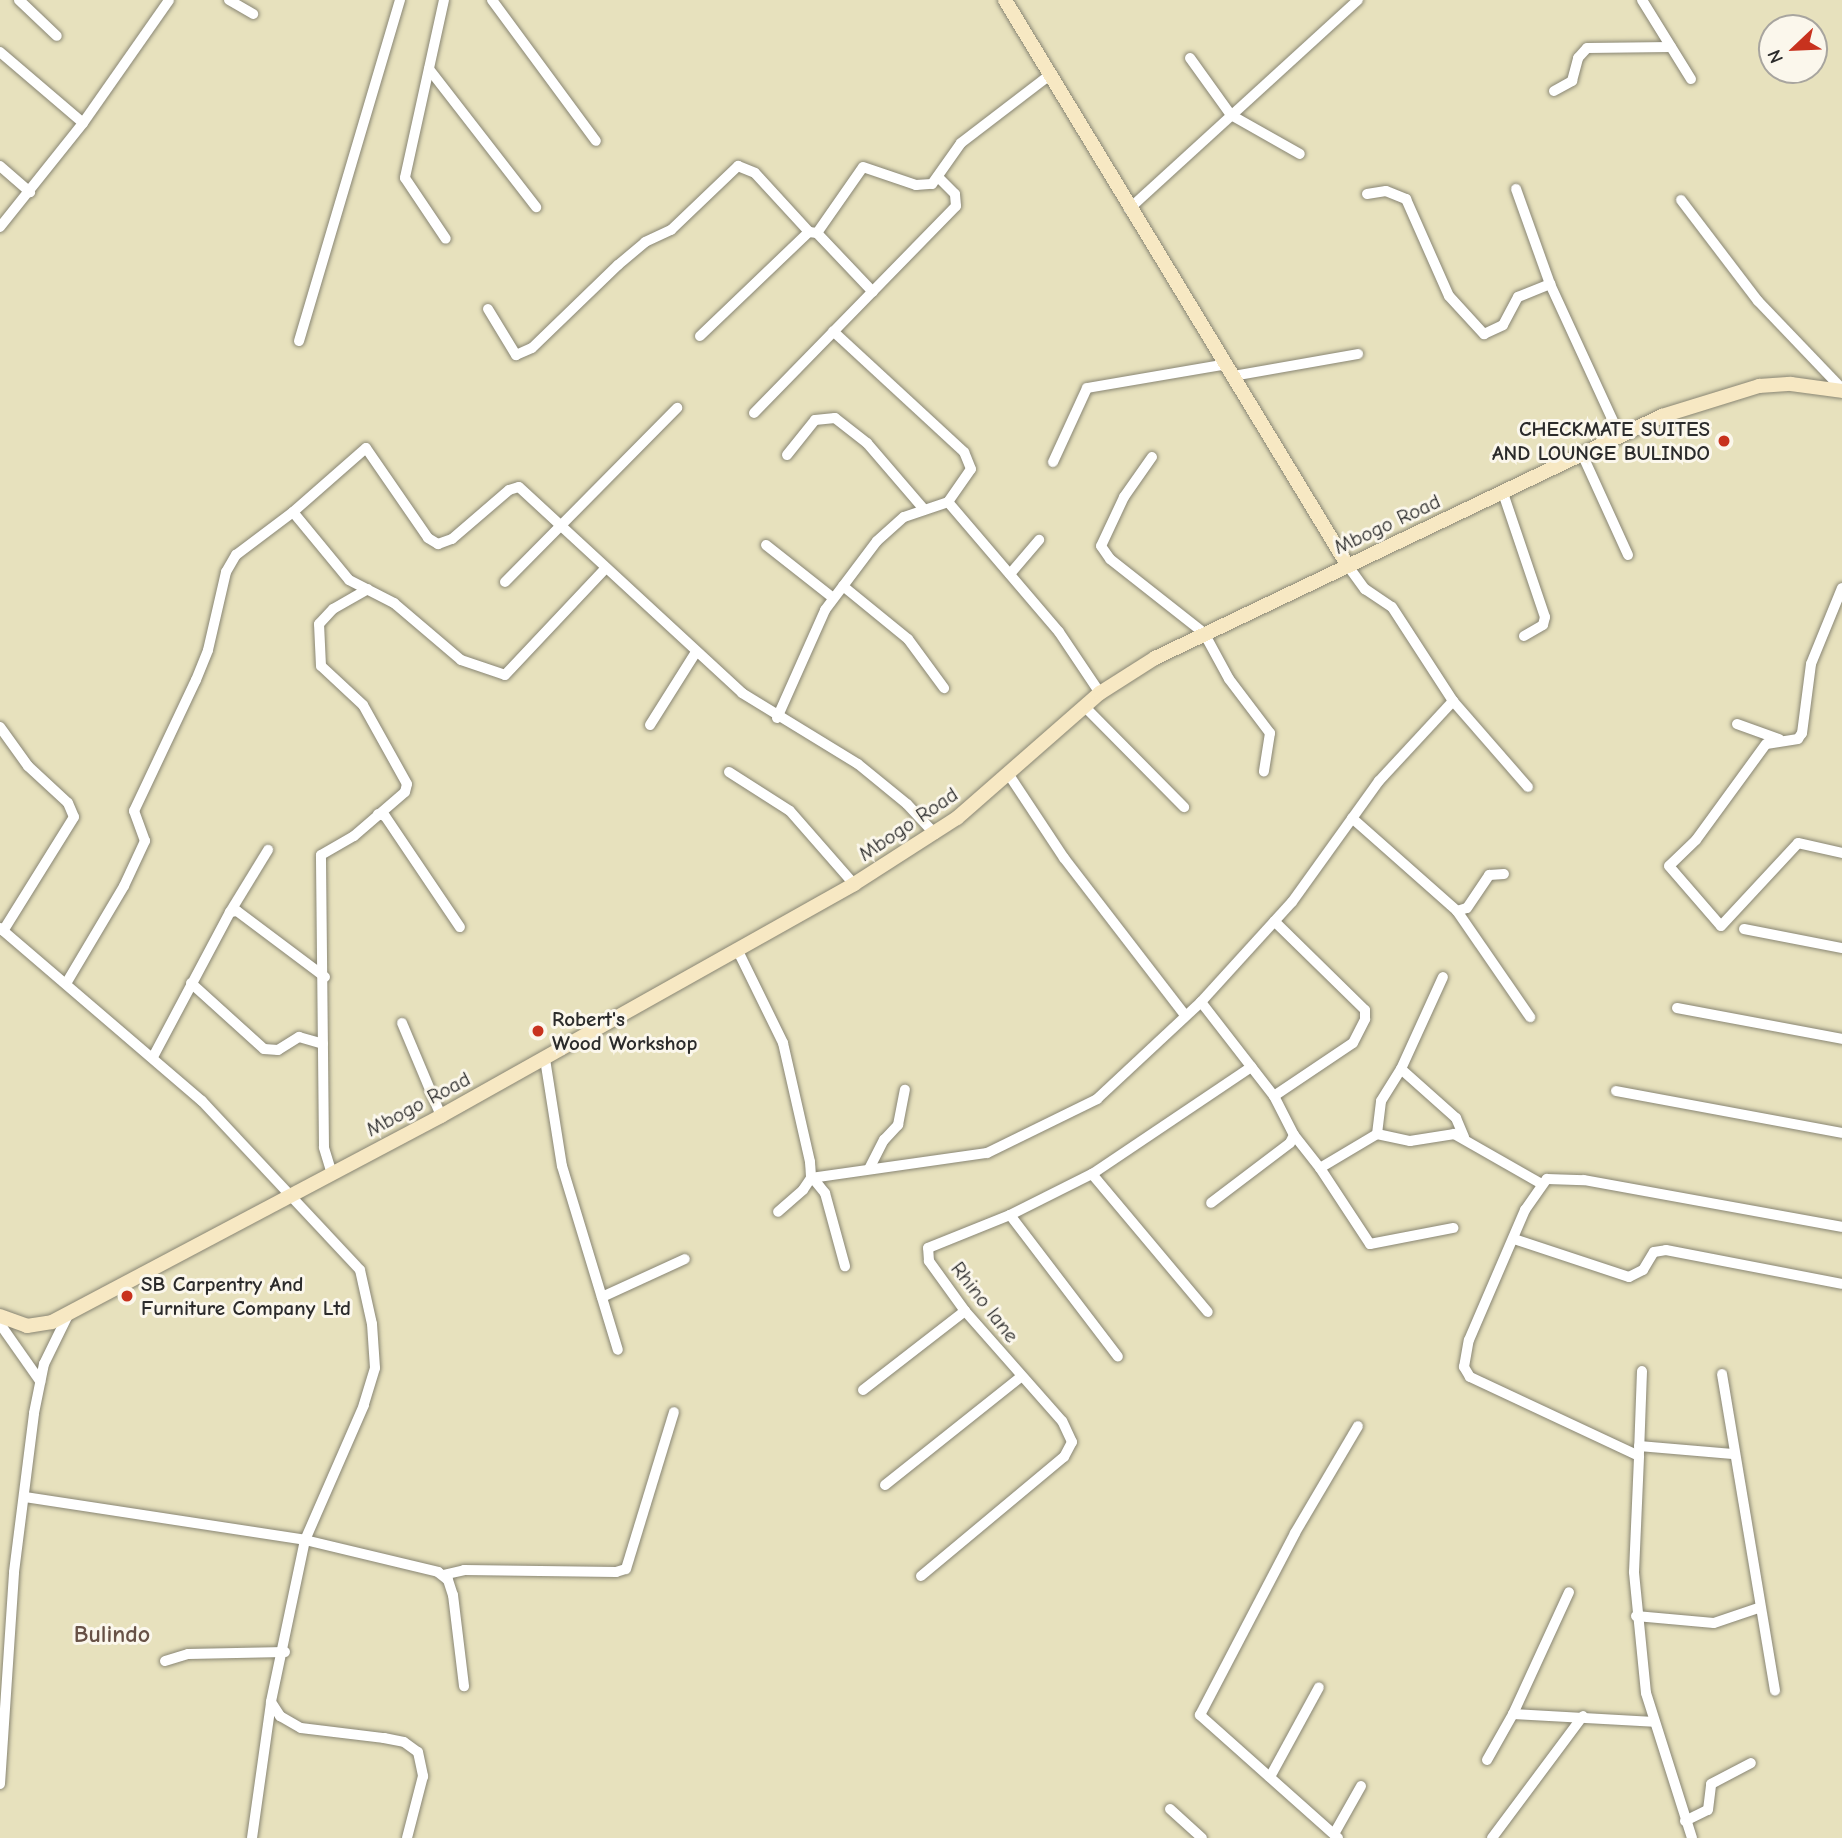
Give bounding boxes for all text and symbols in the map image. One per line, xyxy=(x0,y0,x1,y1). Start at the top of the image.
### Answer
north arrow xyxy=(1758,14,1828,84)
text: N xyxy=(1763,46,1788,66)
place label: CHECKMATE SUITES AND LOUNGE BULINDO xyxy=(1492,416,1710,466)
marker: CHECKMATE SUITES AND LOUNGE BULINDO xyxy=(1716,433,1732,449)
street label: Mbogo Road xyxy=(1330,488,1444,560)
street label: Mbogo Road xyxy=(853,782,963,866)
place label: Robert's Wood Workshop xyxy=(552,1006,697,1056)
marker: Robert's Wood Workshop xyxy=(530,1023,546,1039)
street label: Mbogo Road xyxy=(362,1066,474,1142)
street label: Rhino lane xyxy=(946,1256,1024,1348)
place label: SB Carpentry And Furniture Company Ltd xyxy=(141,1271,351,1321)
marker: SB Carpentry And Furniture Company Ltd xyxy=(119,1288,135,1304)
district label: Bulindo xyxy=(74,1621,150,1649)

